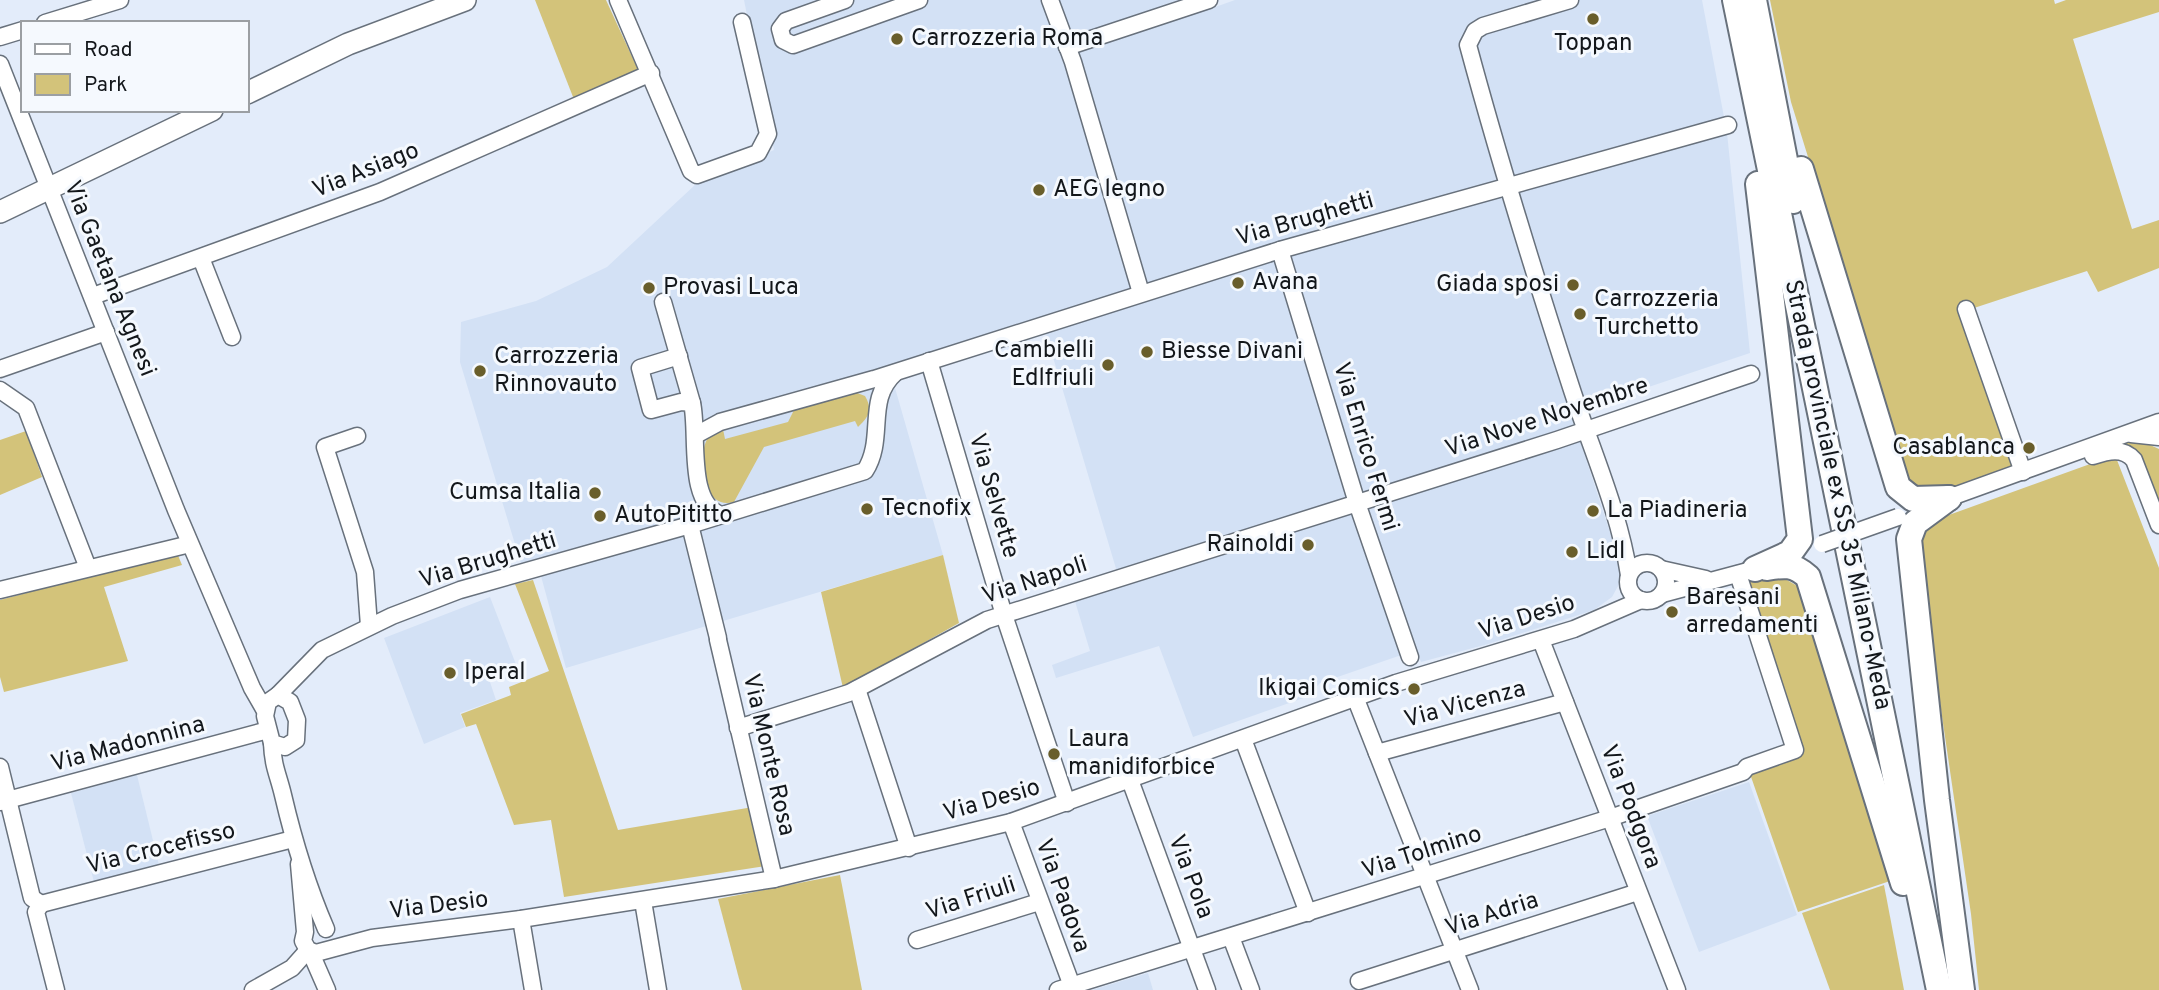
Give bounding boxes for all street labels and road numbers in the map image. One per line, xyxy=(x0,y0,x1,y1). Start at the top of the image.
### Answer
street label: Via Asiago xyxy=(308,136,424,206)
street label: Via Gaetana Agnesi xyxy=(56,177,162,381)
street label: Via Brughetti xyxy=(1233,186,1377,254)
street label: Strada provinciale ex SS 35 Milano-Meda xyxy=(1777,277,1897,713)
street label: Via Enrico Fermi xyxy=(1325,359,1405,535)
street label: Via Nove Novembre xyxy=(1442,371,1652,465)
street label: Via Selvette xyxy=(961,430,1025,562)
street label: Via Brughetti xyxy=(416,526,560,596)
street label: Via Napoli xyxy=(979,550,1091,612)
street label: Via Desio xyxy=(1475,588,1579,648)
street label: Via Monte Rosa xyxy=(735,671,801,839)
street label: Via Vicenza xyxy=(1401,674,1529,736)
street label: Via Madonnina xyxy=(48,710,208,780)
street label: Via Podgora xyxy=(1593,741,1667,873)
street label: Via Desio xyxy=(940,773,1044,829)
street label: Via Crocefisso xyxy=(83,816,239,882)
street label: Via Tolmino xyxy=(1358,820,1486,886)
street label: Via Pola xyxy=(1160,831,1220,923)
street label: Via Padova xyxy=(1028,835,1096,957)
street label: Via Friuli xyxy=(922,870,1020,928)
street label: Via Desio xyxy=(388,885,490,927)
street label: Via Adria xyxy=(1441,886,1543,944)

